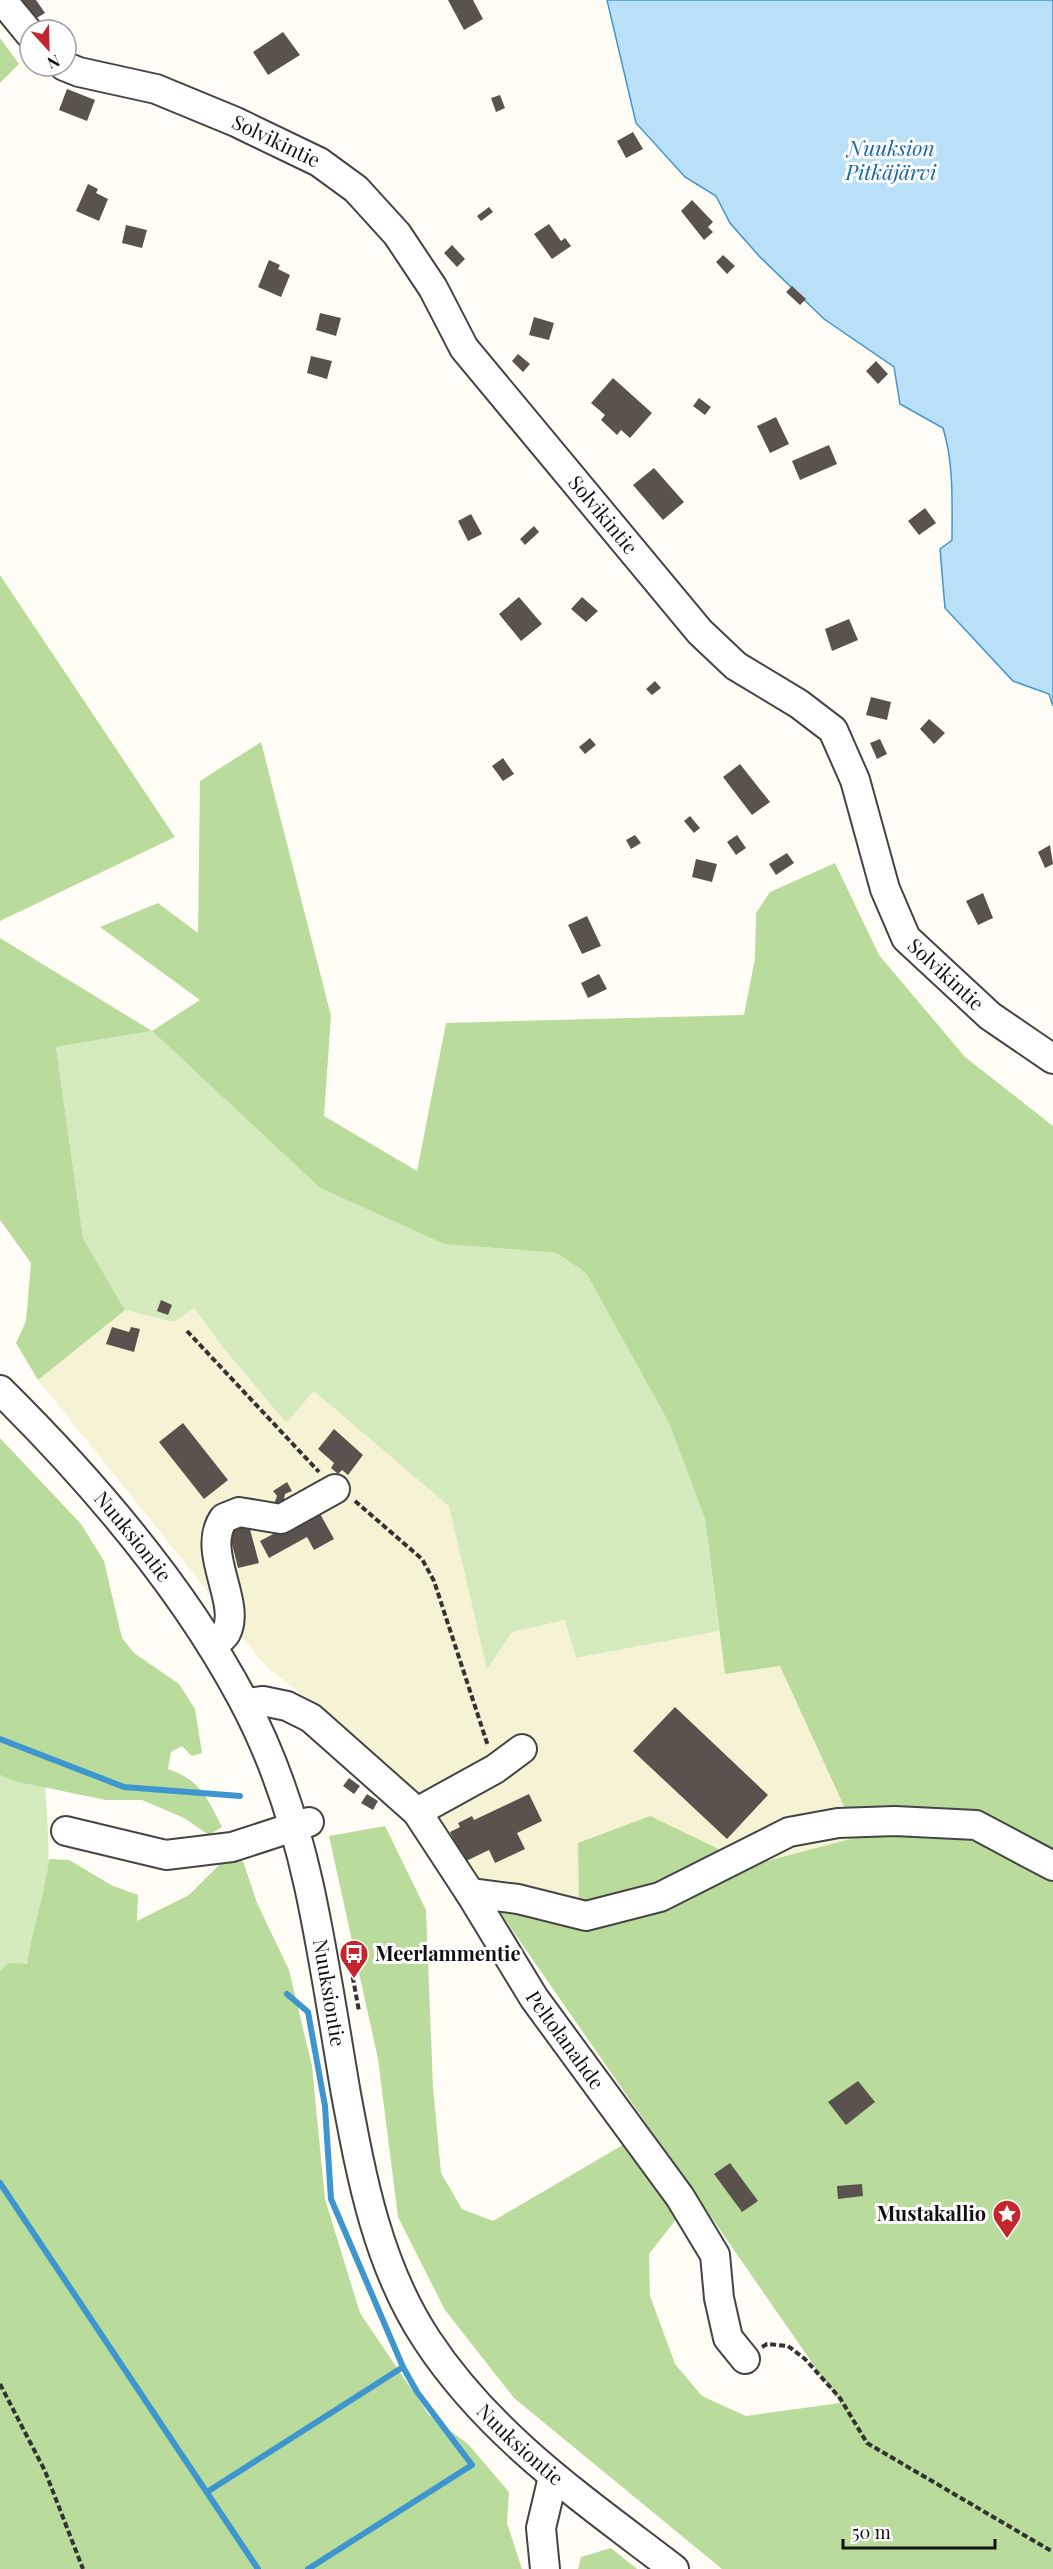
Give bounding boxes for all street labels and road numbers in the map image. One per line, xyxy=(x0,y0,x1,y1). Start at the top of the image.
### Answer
street label: Solvikintie xyxy=(228,107,325,173)
street label: Solvikintie xyxy=(563,469,645,559)
street label: Solvikintie xyxy=(903,932,991,1016)
street label: Nuuksiontie xyxy=(89,1485,179,1587)
street label: Nuuksiontie xyxy=(308,1936,353,2048)
street label: Peltolanahde xyxy=(521,1985,611,2094)
street label: Nuuksiontie xyxy=(472,2397,570,2491)

